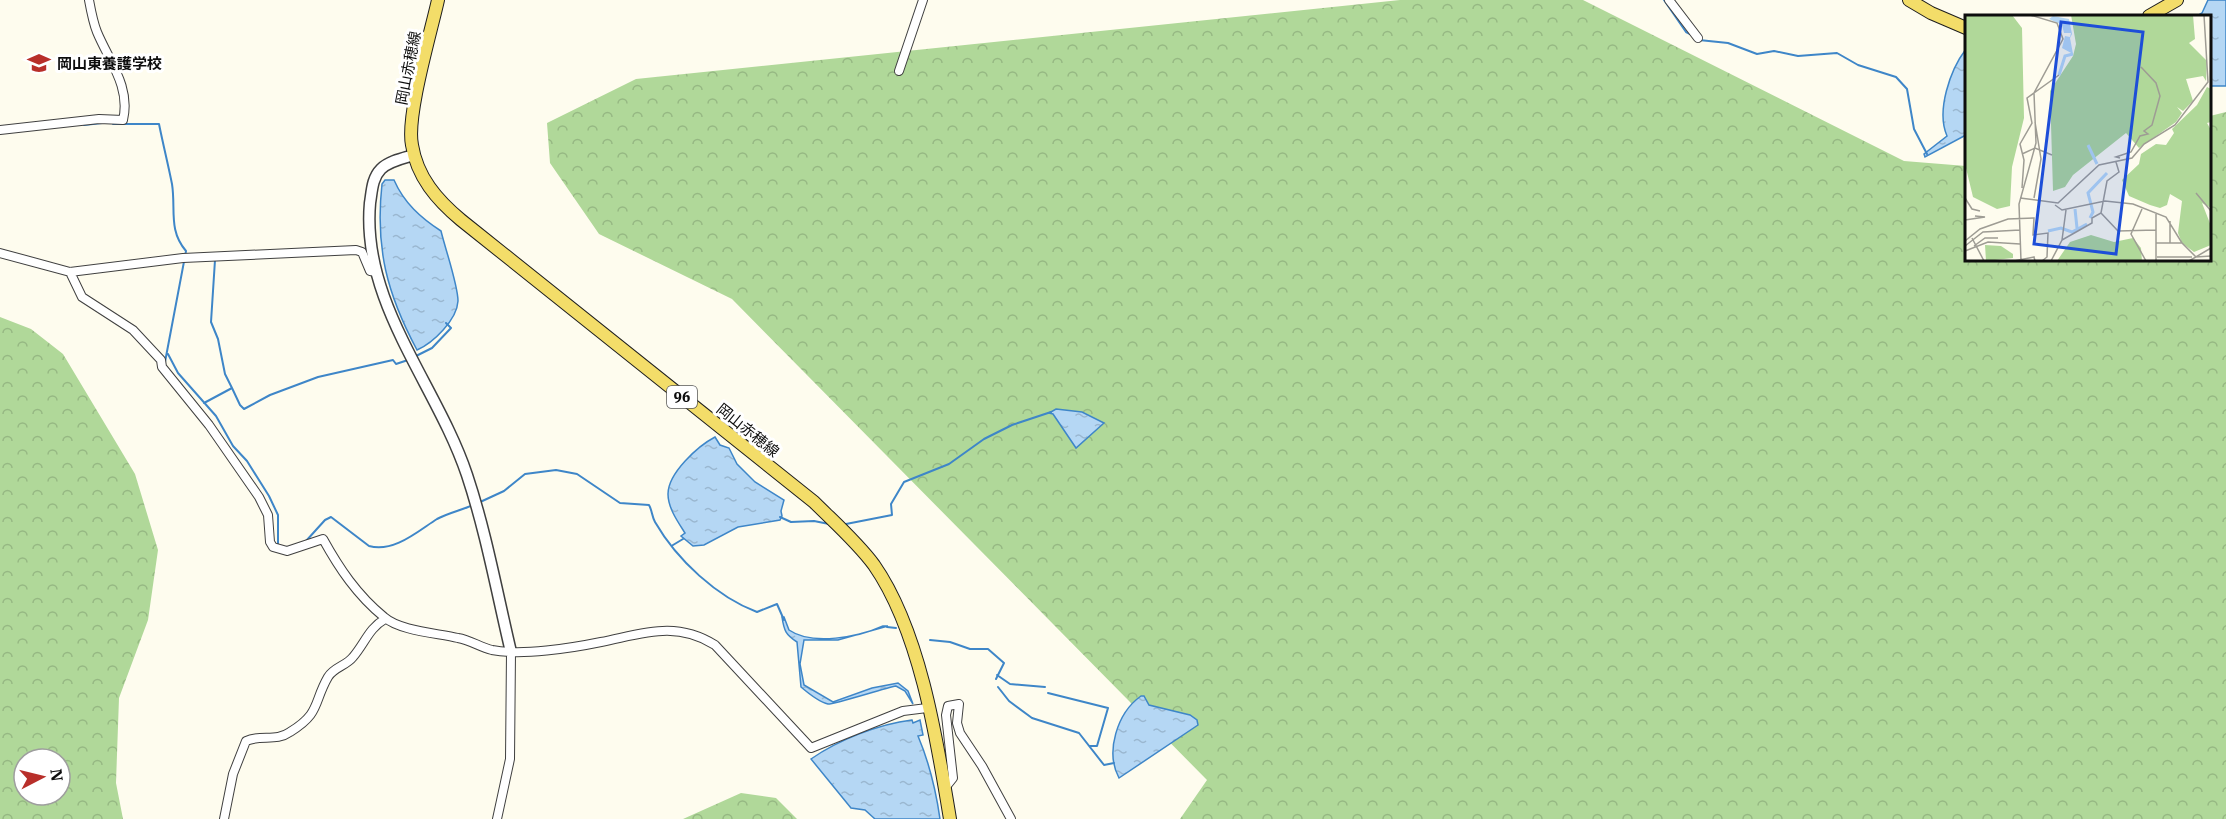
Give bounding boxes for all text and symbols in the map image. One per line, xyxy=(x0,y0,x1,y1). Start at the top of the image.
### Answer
inset map xyxy=(1965,15,2211,261)
street label: 岡山赤穂線 xyxy=(392,29,424,107)
school or university icon: 岡山東養護学校 xyxy=(26,50,52,76)
place label: 岡山東養護学校 xyxy=(57,54,162,73)
road number: 96 xyxy=(667,386,697,408)
street label: 岡山赤穂線 xyxy=(713,399,783,461)
north arrow xyxy=(12,747,72,807)
text: N xyxy=(46,768,68,783)

